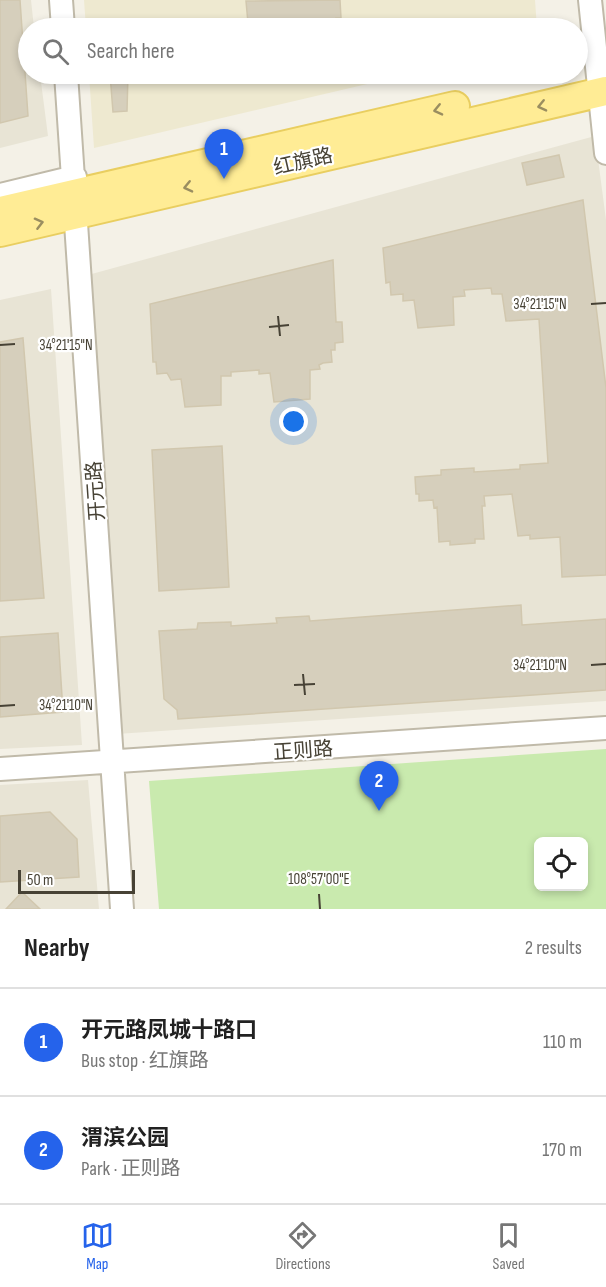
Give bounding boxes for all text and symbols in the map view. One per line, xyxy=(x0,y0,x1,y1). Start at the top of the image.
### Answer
search box xyxy=(18,18,588,84)
icon: search xyxy=(39,35,72,68)
text: Search here xyxy=(87,38,174,65)
one-way arrow xyxy=(537,99,547,112)
one-way arrow xyxy=(433,102,443,115)
pin: 1 xyxy=(204,130,244,179)
street label: 红旗路 xyxy=(271,144,335,180)
one-way arrow xyxy=(183,180,193,193)
one-way arrow xyxy=(34,217,44,230)
text: 34°21'15"N xyxy=(513,295,567,314)
text: 34°21'15"N xyxy=(39,336,93,355)
your location xyxy=(279,407,308,436)
street label: 开元路 xyxy=(82,460,110,522)
text: 34°21'10"N xyxy=(513,656,567,675)
text: 34°21'10"N xyxy=(39,696,93,715)
street label: 正则路 xyxy=(272,737,334,765)
pin: 2 xyxy=(360,762,398,811)
map controls xyxy=(534,837,588,891)
button: locate xyxy=(534,837,588,891)
scale bar xyxy=(18,867,135,894)
text: 108°57'00"E xyxy=(288,870,350,889)
text: 50 m xyxy=(27,871,53,890)
text: Nearby xyxy=(24,933,90,964)
text: 2 results xyxy=(525,936,582,960)
text: 开元路凤城十路口 xyxy=(81,1017,257,1044)
text: 1 xyxy=(40,1030,47,1054)
text: 110 m xyxy=(543,1030,582,1054)
text: Bus stop · 红旗路 xyxy=(81,1049,209,1073)
text: 渭滨公园 xyxy=(81,1125,169,1152)
text: 2 xyxy=(39,1138,48,1162)
text: 170 m xyxy=(542,1138,582,1162)
text: Park · 正则路 xyxy=(81,1157,181,1181)
tab: Map xyxy=(81,1219,114,1274)
tab: Directions xyxy=(275,1219,331,1274)
tab: Saved xyxy=(492,1219,525,1274)

